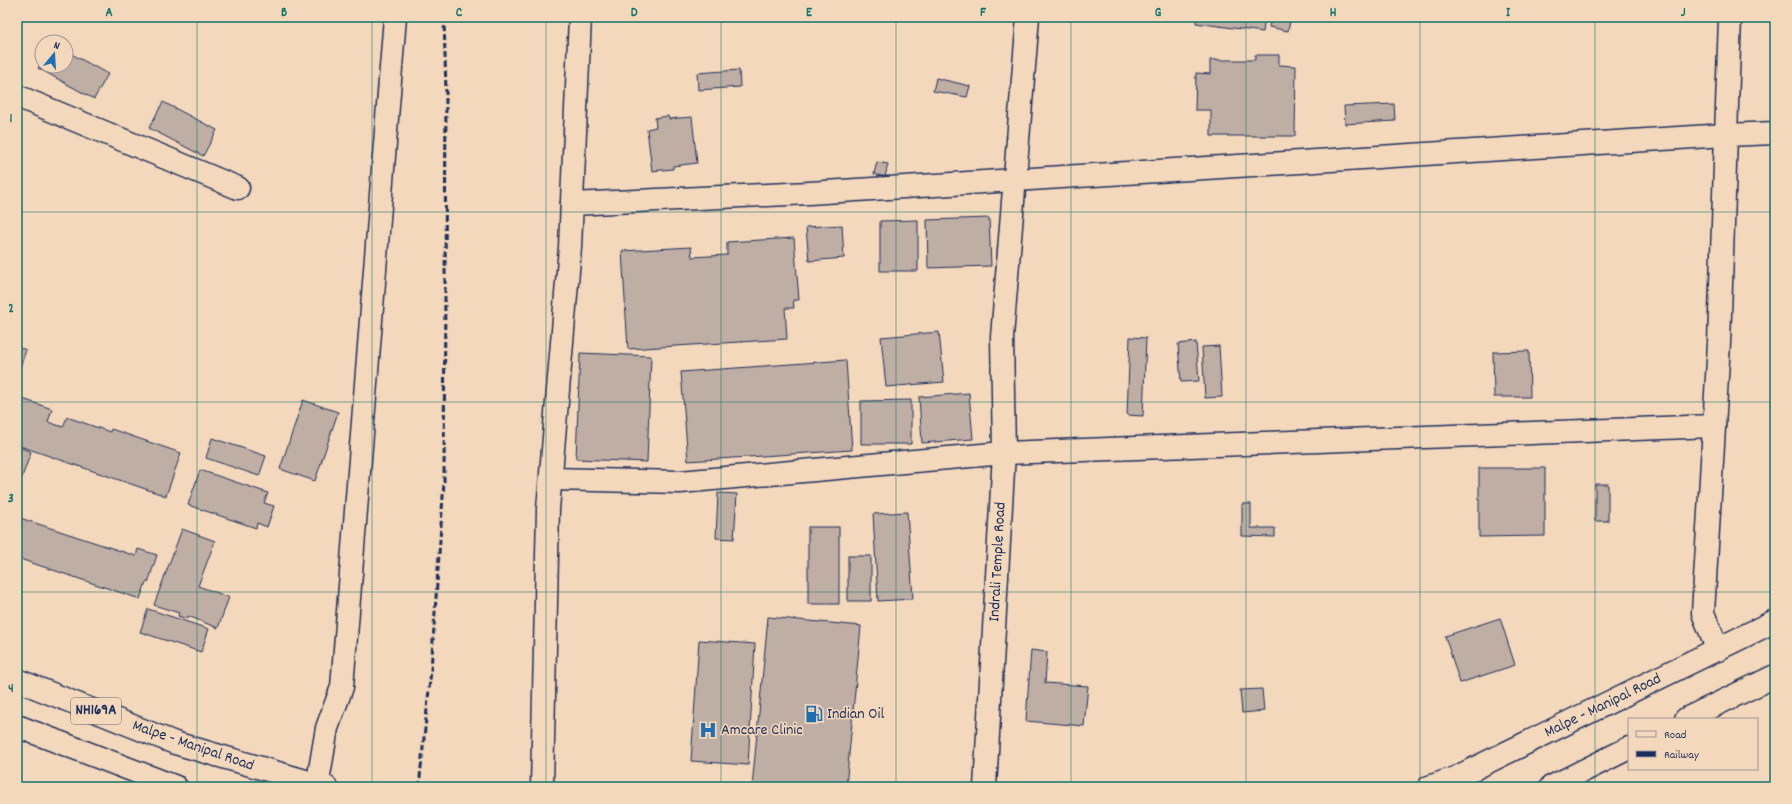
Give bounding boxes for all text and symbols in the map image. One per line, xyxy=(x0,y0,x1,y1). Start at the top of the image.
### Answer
text: A xyxy=(105,4,113,23)
text: B xyxy=(281,4,287,23)
text: C xyxy=(456,4,463,23)
text: D xyxy=(631,4,638,23)
text: E xyxy=(806,4,813,23)
text: F xyxy=(980,4,986,23)
text: G xyxy=(1155,4,1162,23)
text: H xyxy=(1330,4,1337,23)
text: I xyxy=(1506,4,1511,23)
text: J xyxy=(1681,4,1686,23)
north arrow xyxy=(34,34,74,74)
text: N xyxy=(51,38,62,55)
text: 1 xyxy=(10,110,13,129)
text: 2 xyxy=(8,300,14,319)
text: 3 xyxy=(8,490,14,509)
street label: Indrali Temple Road xyxy=(983,502,1013,622)
street label: Malpe - Manipal Road xyxy=(1541,668,1665,744)
text: 4 xyxy=(8,680,14,699)
road number: NH169A xyxy=(71,698,121,724)
place label: Indian Oil xyxy=(827,703,884,726)
fuel station icon: Indian Oil xyxy=(804,704,824,724)
street label: Malpe - Manipal Road xyxy=(129,714,257,778)
legend xyxy=(1628,718,1758,770)
place label: Amcare Clinic xyxy=(721,719,803,742)
hospital icon: Amcare Clinic xyxy=(698,720,718,740)
text: Road xyxy=(1664,727,1686,744)
text: Railway xyxy=(1664,747,1700,764)

